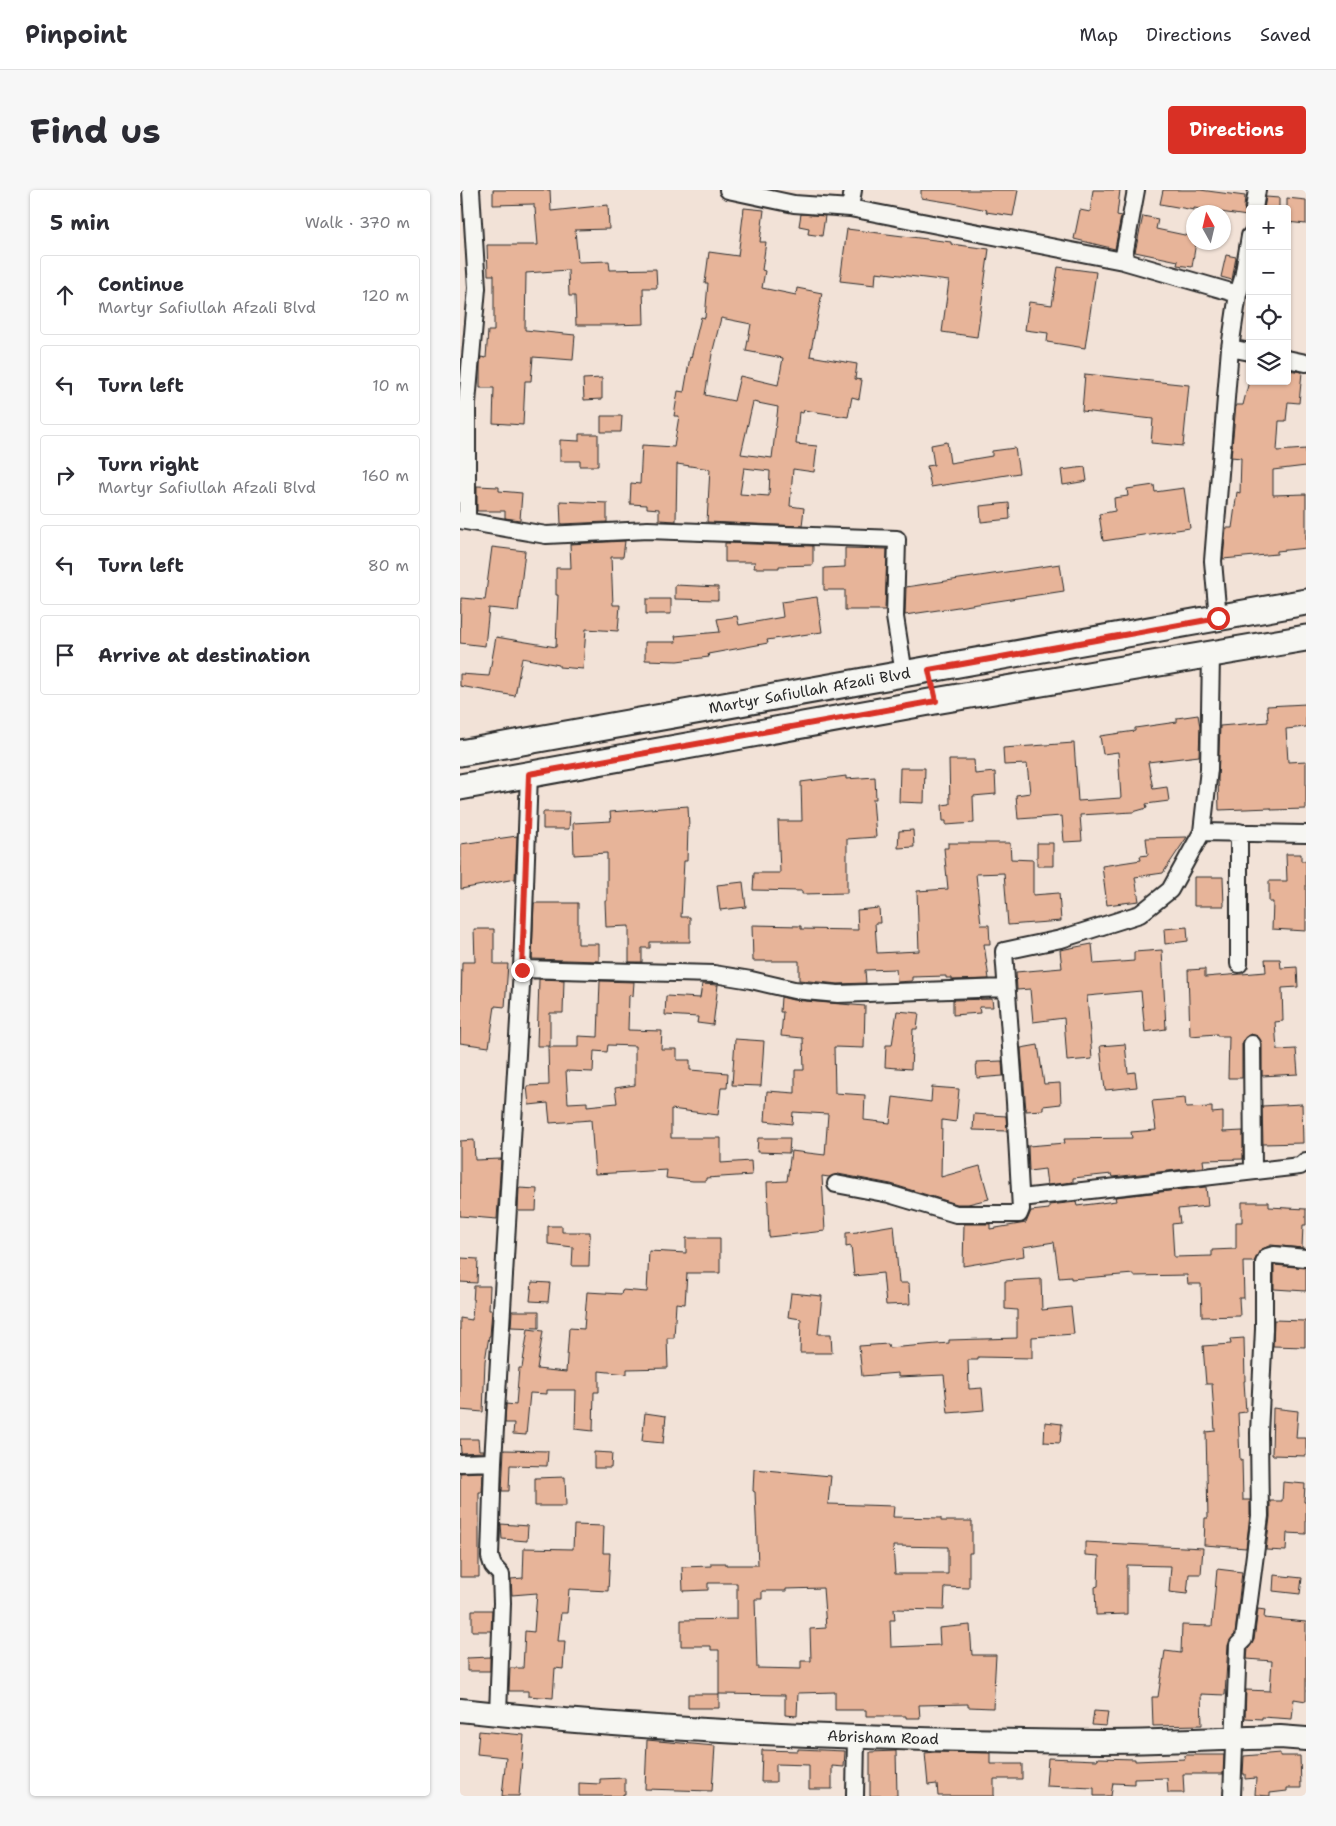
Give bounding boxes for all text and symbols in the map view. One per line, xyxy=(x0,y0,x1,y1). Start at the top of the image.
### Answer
text: Pinpoint xyxy=(25,19,127,51)
text: Map xyxy=(1080,23,1118,47)
text: Directions xyxy=(1146,23,1232,47)
text: Saved xyxy=(1260,23,1311,47)
button: Directions xyxy=(1168,106,1306,154)
text: Find us xyxy=(30,107,161,154)
north arrow xyxy=(1186,205,1231,250)
map controls xyxy=(1246,205,1291,385)
button: + xyxy=(1246,205,1291,250)
text: 5 min xyxy=(50,209,110,237)
text: Walk · 370 m xyxy=(305,212,410,233)
button: − xyxy=(1246,250,1291,295)
text: Continue xyxy=(98,272,184,297)
icon: ahead xyxy=(51,281,79,309)
text: 120 m xyxy=(362,285,409,306)
button: locate xyxy=(1246,295,1291,340)
text: Martyr Safiullah Afzali Blvd xyxy=(98,297,316,318)
button: layers xyxy=(1246,340,1291,385)
icon: left xyxy=(51,371,79,399)
text: Turn left xyxy=(98,373,184,398)
text: 10 m xyxy=(372,375,409,396)
text: Turn right xyxy=(98,452,199,477)
icon: right xyxy=(51,461,79,489)
text: 160 m xyxy=(362,465,409,486)
text: Martyr Safiullah Afzali Blvd xyxy=(98,477,316,498)
icon: left xyxy=(51,551,79,579)
text: Turn left xyxy=(98,553,184,578)
text: 80 m xyxy=(368,555,409,576)
route start xyxy=(1207,607,1230,630)
icon: arrive xyxy=(51,641,79,669)
text: Arrive at destination xyxy=(98,643,310,668)
street label: Martyr Safiullah Afzali Blvd xyxy=(707,663,912,718)
route end xyxy=(511,959,534,982)
street label: Abrisham Road xyxy=(827,1726,940,1749)

